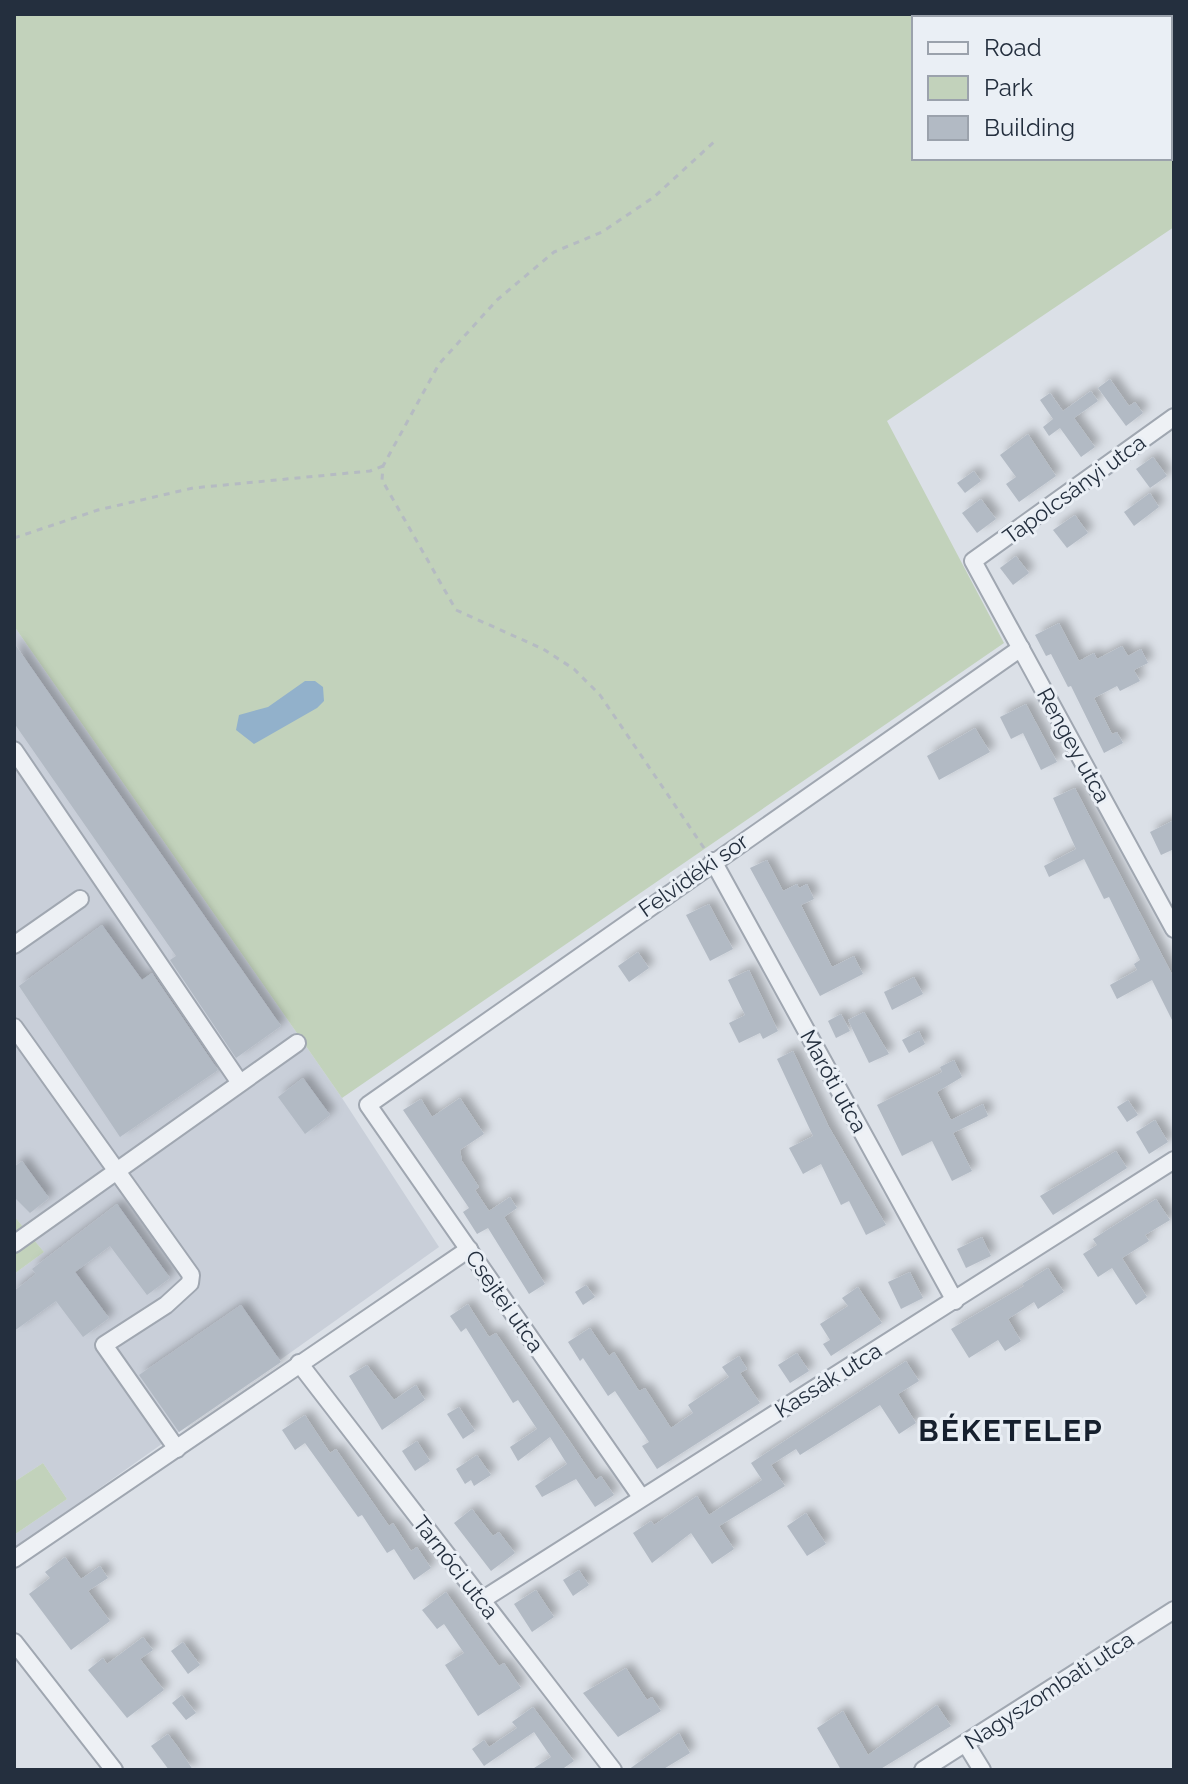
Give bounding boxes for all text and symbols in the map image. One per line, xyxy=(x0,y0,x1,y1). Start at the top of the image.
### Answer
legend xyxy=(912,16,1172,160)
text: Road xyxy=(984,33,1042,62)
text: Park xyxy=(984,73,1033,102)
text: Building xyxy=(984,113,1075,142)
street label: Tapolcsányi utca xyxy=(998,429,1150,549)
street label: Rengey utca xyxy=(1032,683,1116,807)
street label: Felvidéki sor xyxy=(633,828,753,922)
street label: Maróti utca xyxy=(795,1025,873,1137)
street label: Csejtei utca xyxy=(460,1245,550,1357)
street label: Kassák utca xyxy=(770,1337,886,1423)
district label: BÉKETELEP xyxy=(918,1413,1104,1448)
street label: Tarnóci utca xyxy=(408,1510,504,1624)
street label: Nagyszombati utca xyxy=(960,1626,1138,1754)

